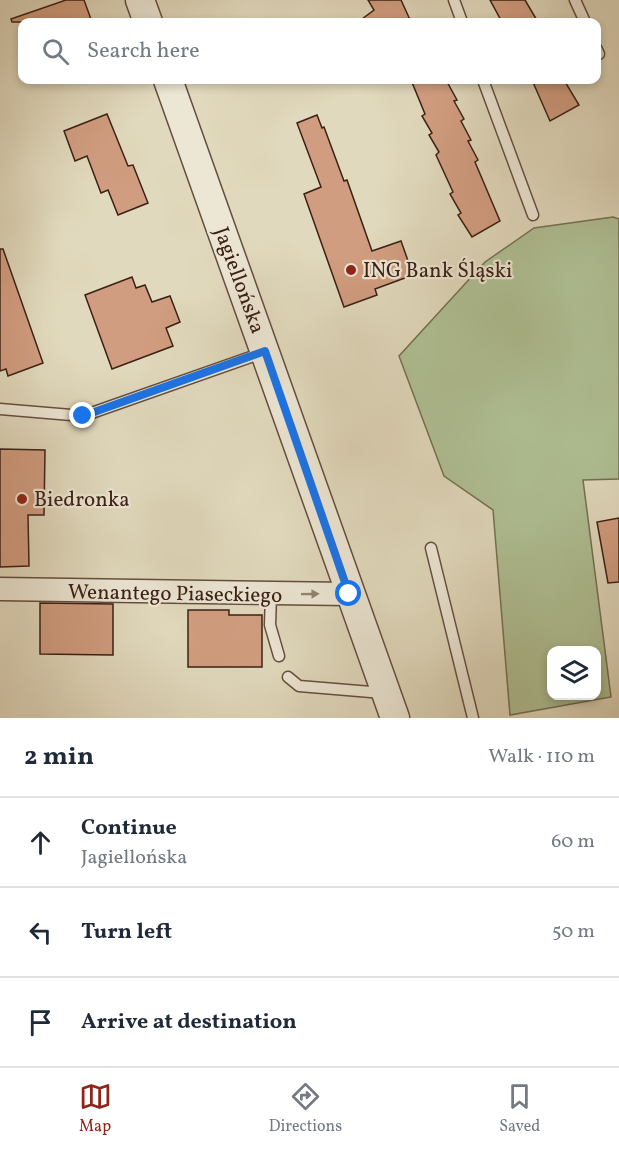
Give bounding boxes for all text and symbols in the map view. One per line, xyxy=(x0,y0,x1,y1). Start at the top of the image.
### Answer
search box xyxy=(18,18,601,84)
icon: search xyxy=(39,35,72,68)
text: Search here xyxy=(87,36,200,67)
street label: Jagiellońska xyxy=(206,223,271,338)
place label: ING Bank Śląski xyxy=(363,257,512,286)
marker: ING Bank Śląski xyxy=(344,263,358,277)
route end xyxy=(69,402,95,428)
place label: Biedronka xyxy=(34,486,130,515)
marker: Biedronka xyxy=(15,492,29,506)
street label: Wenantego Piaseckiego xyxy=(67,578,282,611)
route start xyxy=(335,580,361,606)
one-way arrow xyxy=(301,590,320,599)
map controls xyxy=(547,646,601,700)
button: layers xyxy=(547,646,601,700)
text: 2 min xyxy=(24,739,94,775)
text: Walk · 110 m xyxy=(488,743,595,771)
text: Continue xyxy=(81,813,177,844)
icon: ahead xyxy=(24,826,57,859)
text: 60 m xyxy=(551,828,595,856)
text: Jagiellońska xyxy=(81,844,187,872)
icon: left xyxy=(24,916,57,949)
text: Turn left xyxy=(81,917,172,948)
text: 50 m xyxy=(552,918,595,946)
icon: arrive xyxy=(24,1006,57,1039)
text: Arrive at destination xyxy=(81,1007,297,1038)
tab: Map xyxy=(79,1080,112,1138)
tab: Directions xyxy=(269,1080,342,1138)
tab: Saved xyxy=(499,1080,540,1138)

